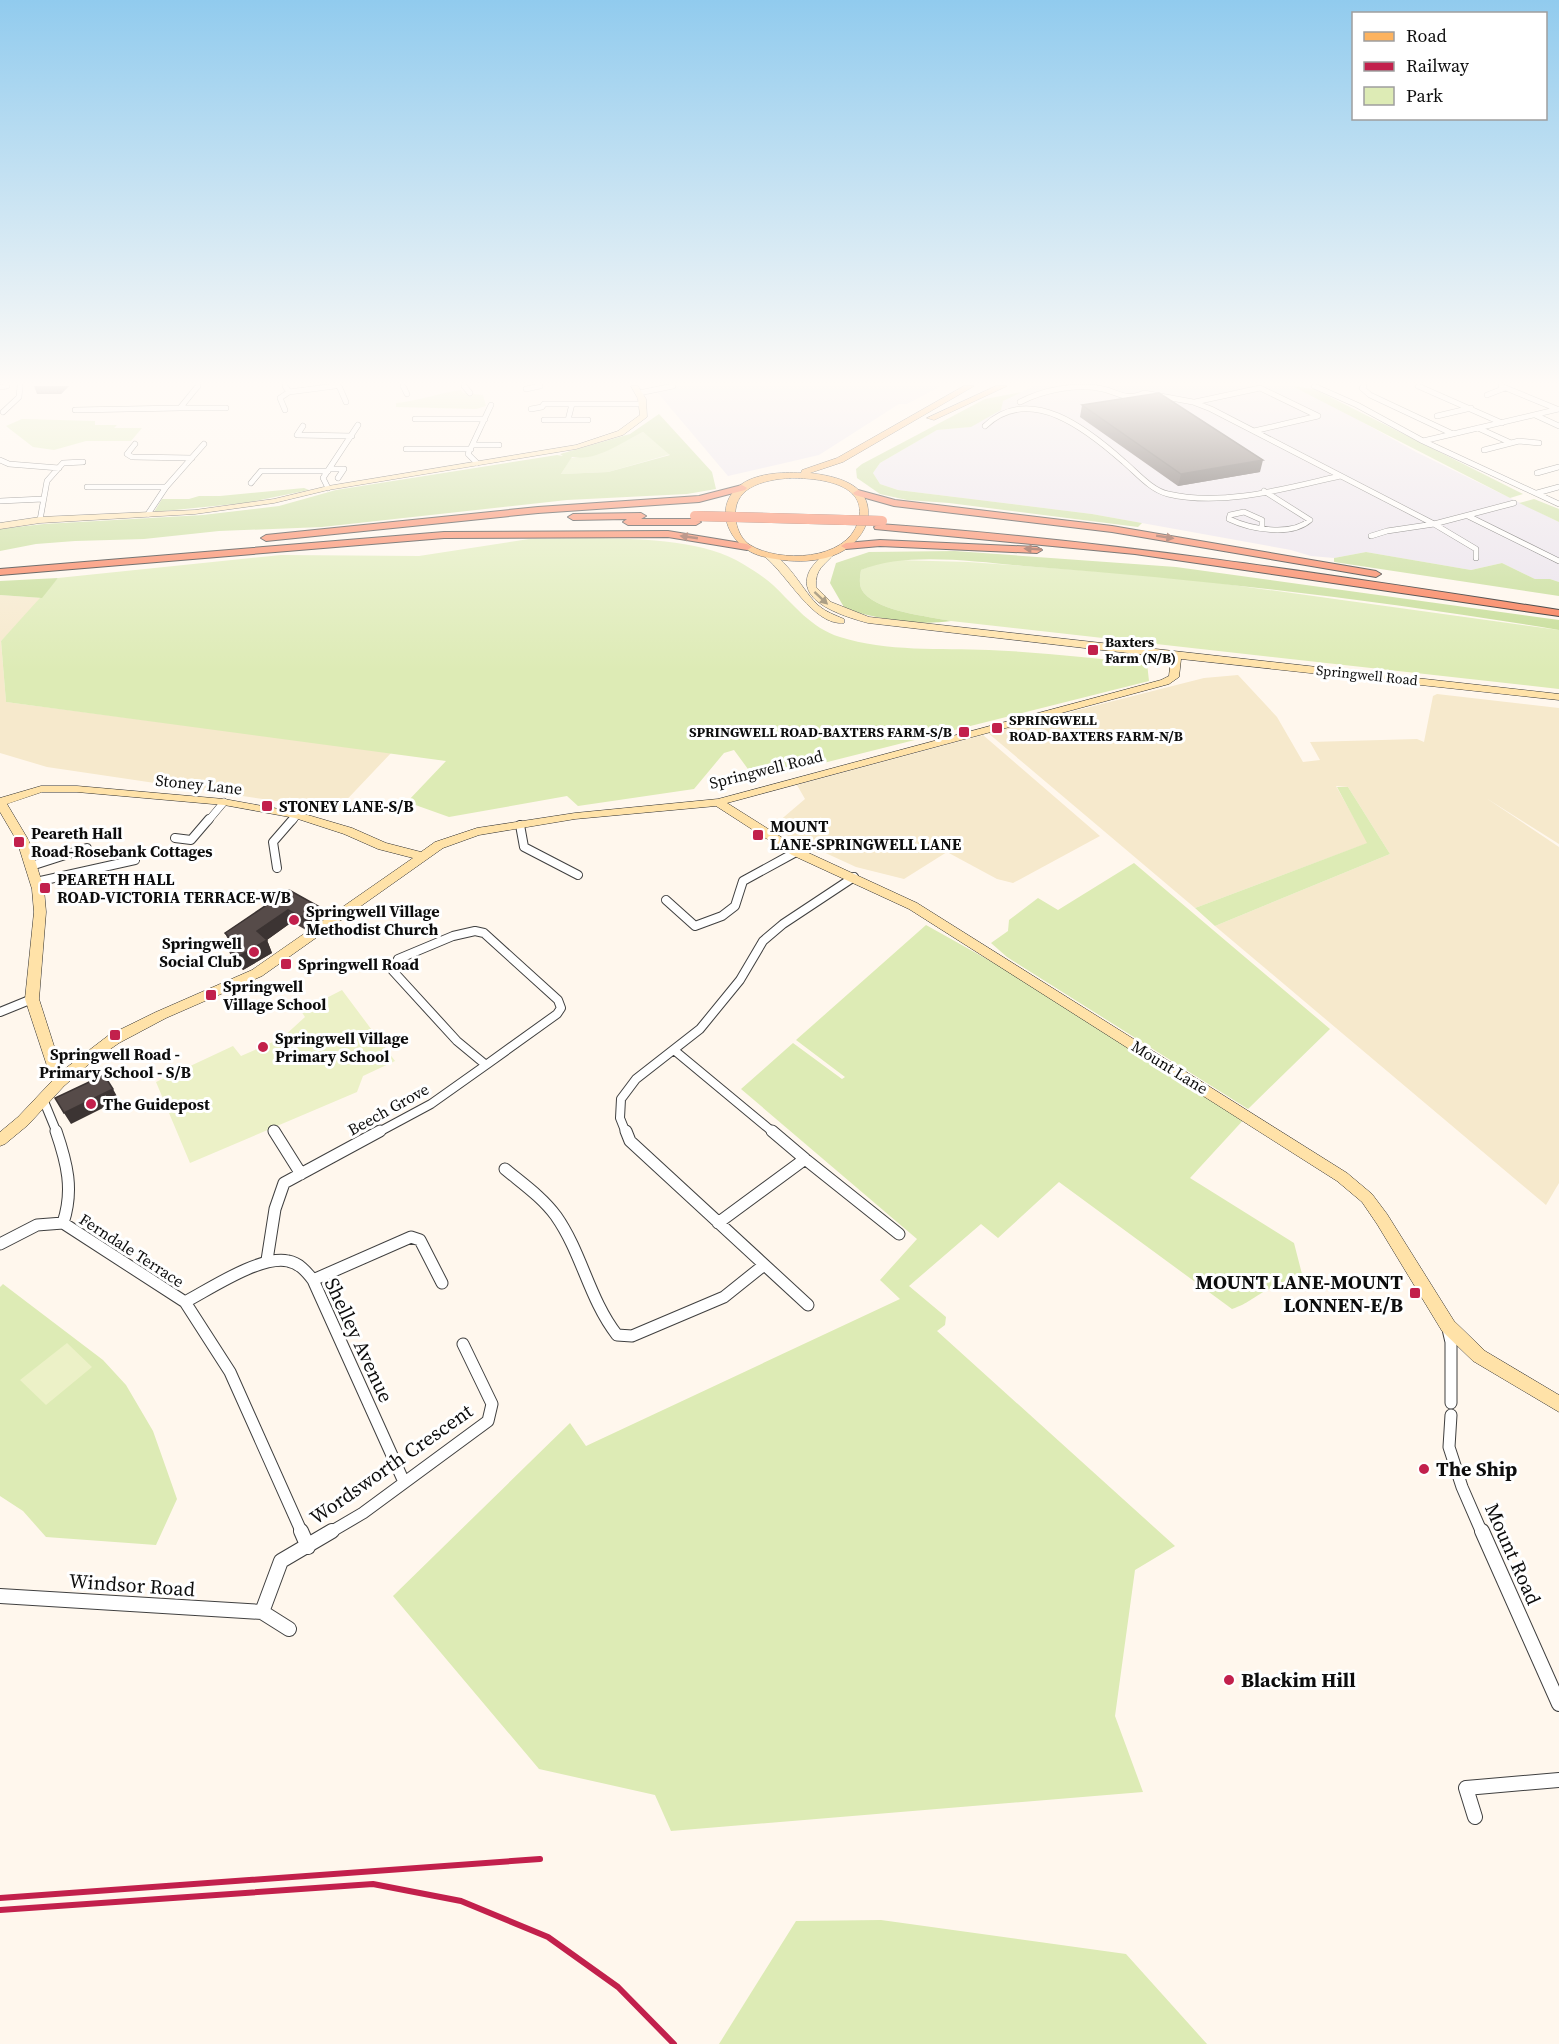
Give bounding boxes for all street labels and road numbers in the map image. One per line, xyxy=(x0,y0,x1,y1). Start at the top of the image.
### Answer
street label: Springwell Road xyxy=(1315,660,1419,690)
street label: Springwell Road xyxy=(707,744,825,794)
street label: Stoney Lane xyxy=(155,769,243,799)
street label: Mount Lane xyxy=(1128,1035,1212,1099)
street label: Beech Grove xyxy=(343,1078,433,1140)
street label: Ferndale Terrace xyxy=(75,1208,189,1292)
street label: Shelley Avenue xyxy=(318,1273,400,1407)
street label: Wordsworth Crescent xyxy=(304,1397,479,1531)
street label: Mount Road xyxy=(1478,1499,1548,1610)
street label: Windsor Road xyxy=(68,1567,197,1603)

